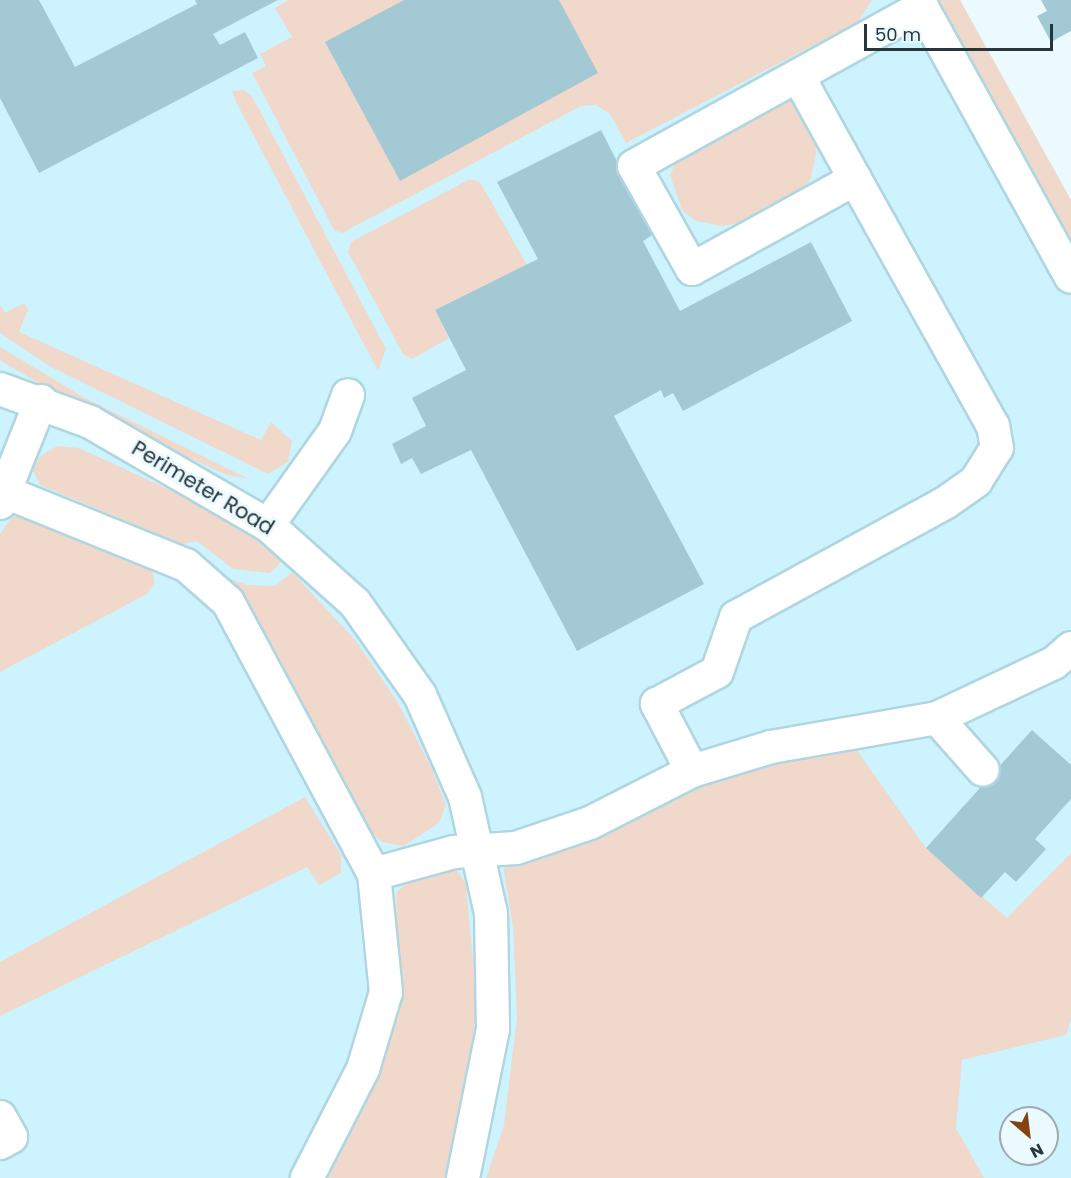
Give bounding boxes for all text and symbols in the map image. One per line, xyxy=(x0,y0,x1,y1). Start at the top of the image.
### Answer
scale bar xyxy=(867,12,1056,50)
text: 50 m xyxy=(875,22,921,47)
street label: Perimeter Road xyxy=(127,436,279,540)
north arrow xyxy=(999,1106,1059,1166)
text: N xyxy=(1026,1138,1047,1164)

